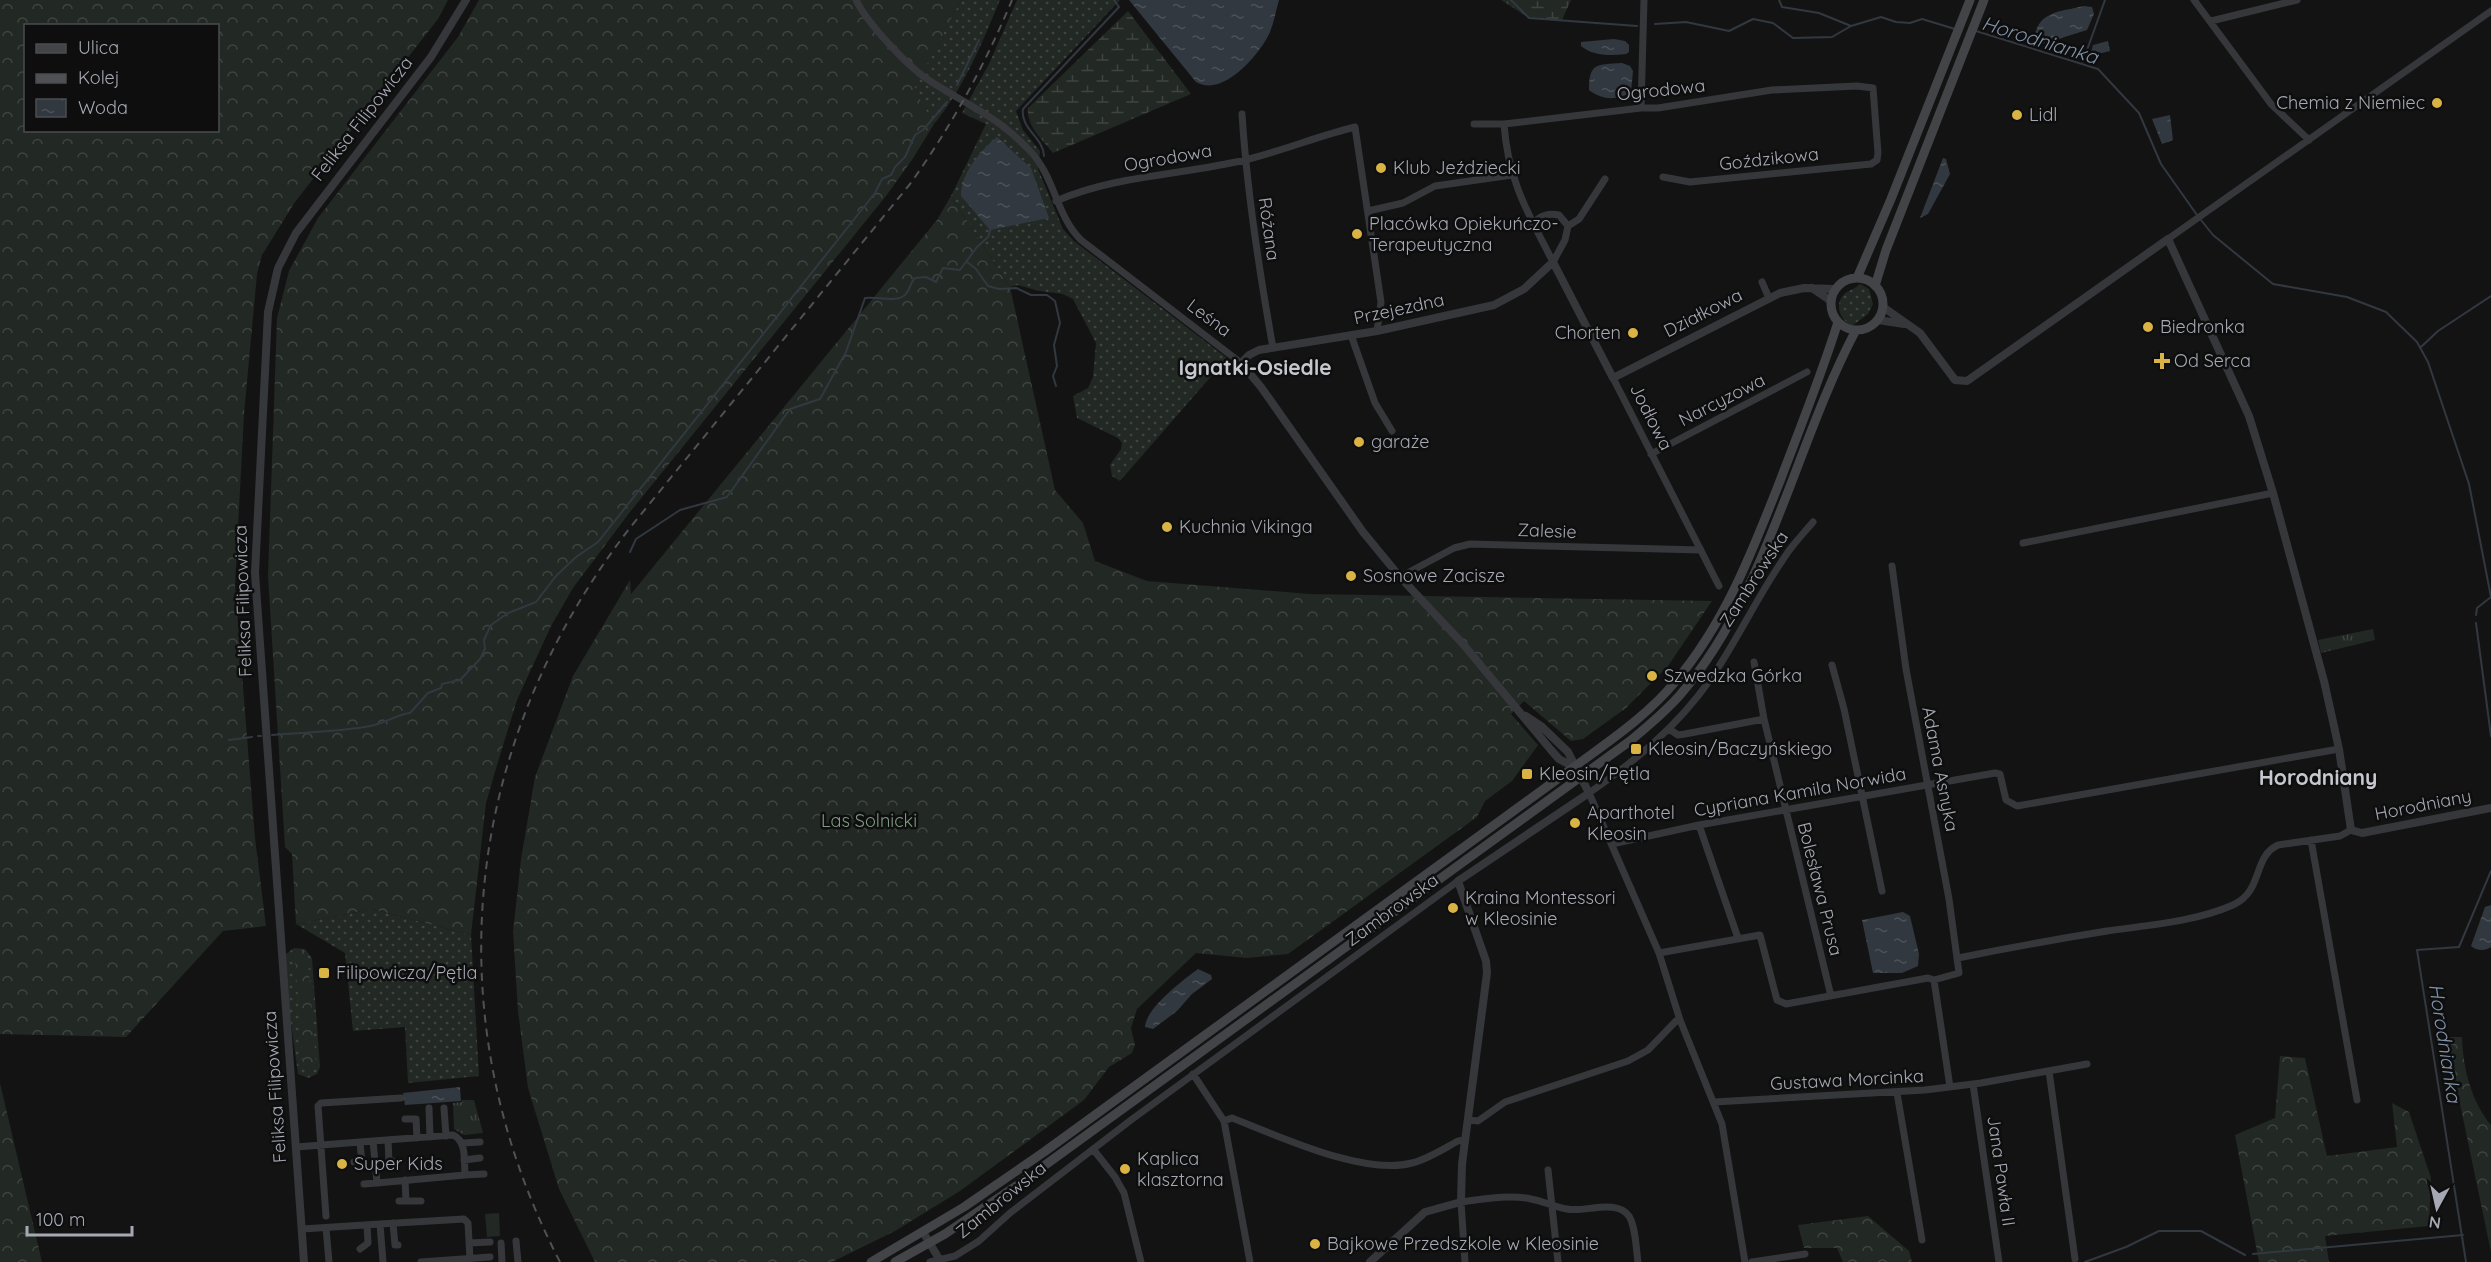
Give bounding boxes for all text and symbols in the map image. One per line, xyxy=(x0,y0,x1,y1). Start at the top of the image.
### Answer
water label: Horodnianka xyxy=(1979,10,2103,70)
legend xyxy=(24,24,219,132)
text: Ulica xyxy=(78,36,119,59)
street label: Feliksa Filipowicza xyxy=(306,52,417,186)
text: Kolej xyxy=(78,66,120,89)
street label: Ogrodowa xyxy=(1616,73,1706,106)
place label: Chemia z Niemiec xyxy=(2276,91,2425,114)
text: Woda xyxy=(78,96,128,119)
marker: Chemia z Niemiec xyxy=(2430,96,2444,110)
place label: Lidl xyxy=(2029,103,2057,126)
marker: Lidl xyxy=(2010,108,2024,122)
street label: Ogrodowa xyxy=(1122,138,1214,177)
street label: Goździkowa xyxy=(1718,142,1820,175)
place label: Klub Jeździecki xyxy=(1393,156,1521,179)
marker: Klub Jeździecki xyxy=(1374,161,1388,175)
street label: Różana xyxy=(1254,196,1285,262)
place label: Placówka Opiekuńczo- Terapeutyczna xyxy=(1369,212,1558,256)
marker: Placówka Opiekuńczo- Terapeutyczna xyxy=(1350,227,1364,241)
street label: Działkowa xyxy=(1660,283,1746,342)
street label: Przejezdna xyxy=(1352,288,1446,329)
street label: Leśna xyxy=(1183,294,1236,342)
place label: Biedronka xyxy=(2160,315,2245,338)
marker: Biedronka xyxy=(2141,320,2155,334)
place label: Chorten xyxy=(1555,321,1621,344)
marker: Chorten xyxy=(1626,326,1640,340)
place label: Od Serca xyxy=(2174,349,2251,372)
district label: Ignatki-Osiedle xyxy=(1178,354,1332,380)
marker: Od Serca xyxy=(2155,354,2169,368)
street label: Narcyzowa xyxy=(1675,368,1769,431)
street label: Jodłowa xyxy=(1625,380,1678,454)
place label: garaże xyxy=(1371,430,1429,453)
marker: garaże xyxy=(1352,435,1366,449)
place label: Kuchnia Vikinga xyxy=(1179,515,1313,538)
street label: Zalesie xyxy=(1517,518,1577,543)
marker: Kuchnia Vikinga xyxy=(1160,520,1174,534)
street label: Feliksa Filipowicza xyxy=(228,525,257,677)
street label: Zambrowska xyxy=(1714,527,1793,631)
place label: Sosnowe Zacisze xyxy=(1363,564,1505,587)
marker: Sosnowe Zacisze xyxy=(1344,569,1358,583)
place label: Szwedzka Górka xyxy=(1664,664,1802,687)
marker: Szwedzka Górka xyxy=(1645,669,1659,683)
street label: Adama Asnyka xyxy=(1917,704,1964,833)
place label: Kleosin/Baczyńskiego xyxy=(1648,737,1832,760)
marker: Kleosin/Baczyńskiego xyxy=(1629,742,1643,756)
place label: Kleosin/Pętla xyxy=(1539,762,1650,785)
street label: Cypriana Kamila Norwida xyxy=(1692,762,1908,822)
district label: Horodniany xyxy=(2259,764,2377,790)
marker: Kleosin/Pętla xyxy=(1520,767,1534,781)
street label: Horodniany xyxy=(2373,784,2473,825)
place label: Aparthotel Kleosin xyxy=(1587,801,1675,845)
park label: Las Solnicki xyxy=(821,809,917,832)
marker: Aparthotel Kleosin xyxy=(1568,816,1582,830)
street label: Bolesława Prusa xyxy=(1793,820,1848,958)
street label: Zambrowska xyxy=(1341,868,1443,951)
place label: Kraina Montessori w Kleosinie xyxy=(1465,886,1616,930)
marker: Kraina Montessori w Kleosinie xyxy=(1446,901,1460,915)
place label: Filipowicza/Pętla xyxy=(336,961,477,984)
marker: Filipowicza/Pętla xyxy=(317,966,331,980)
water label: Horodnianka xyxy=(2424,982,2468,1106)
street label: Feliksa Filipowicza xyxy=(258,1010,291,1164)
street label: Gustawa Morcinka xyxy=(1770,1064,1924,1095)
street label: Jana Pawła II xyxy=(1982,1114,2021,1228)
place label: Kaplica klasztorna xyxy=(1137,1147,1224,1191)
place label: Super Kids xyxy=(354,1152,443,1175)
street label: Zambrowska xyxy=(951,1156,1051,1243)
marker: Super Kids xyxy=(335,1157,349,1171)
marker: Kaplica klasztorna xyxy=(1118,1162,1132,1176)
north arrow xyxy=(2407,1178,2467,1238)
scale bar xyxy=(27,1199,132,1237)
text: 100 m xyxy=(36,1208,85,1231)
text: N xyxy=(2428,1212,2442,1234)
place label: Bajkowe Przedszkole w Kleosinie xyxy=(1327,1232,1599,1255)
marker: Bajkowe Przedszkole w Kleosinie xyxy=(1308,1237,1322,1251)

